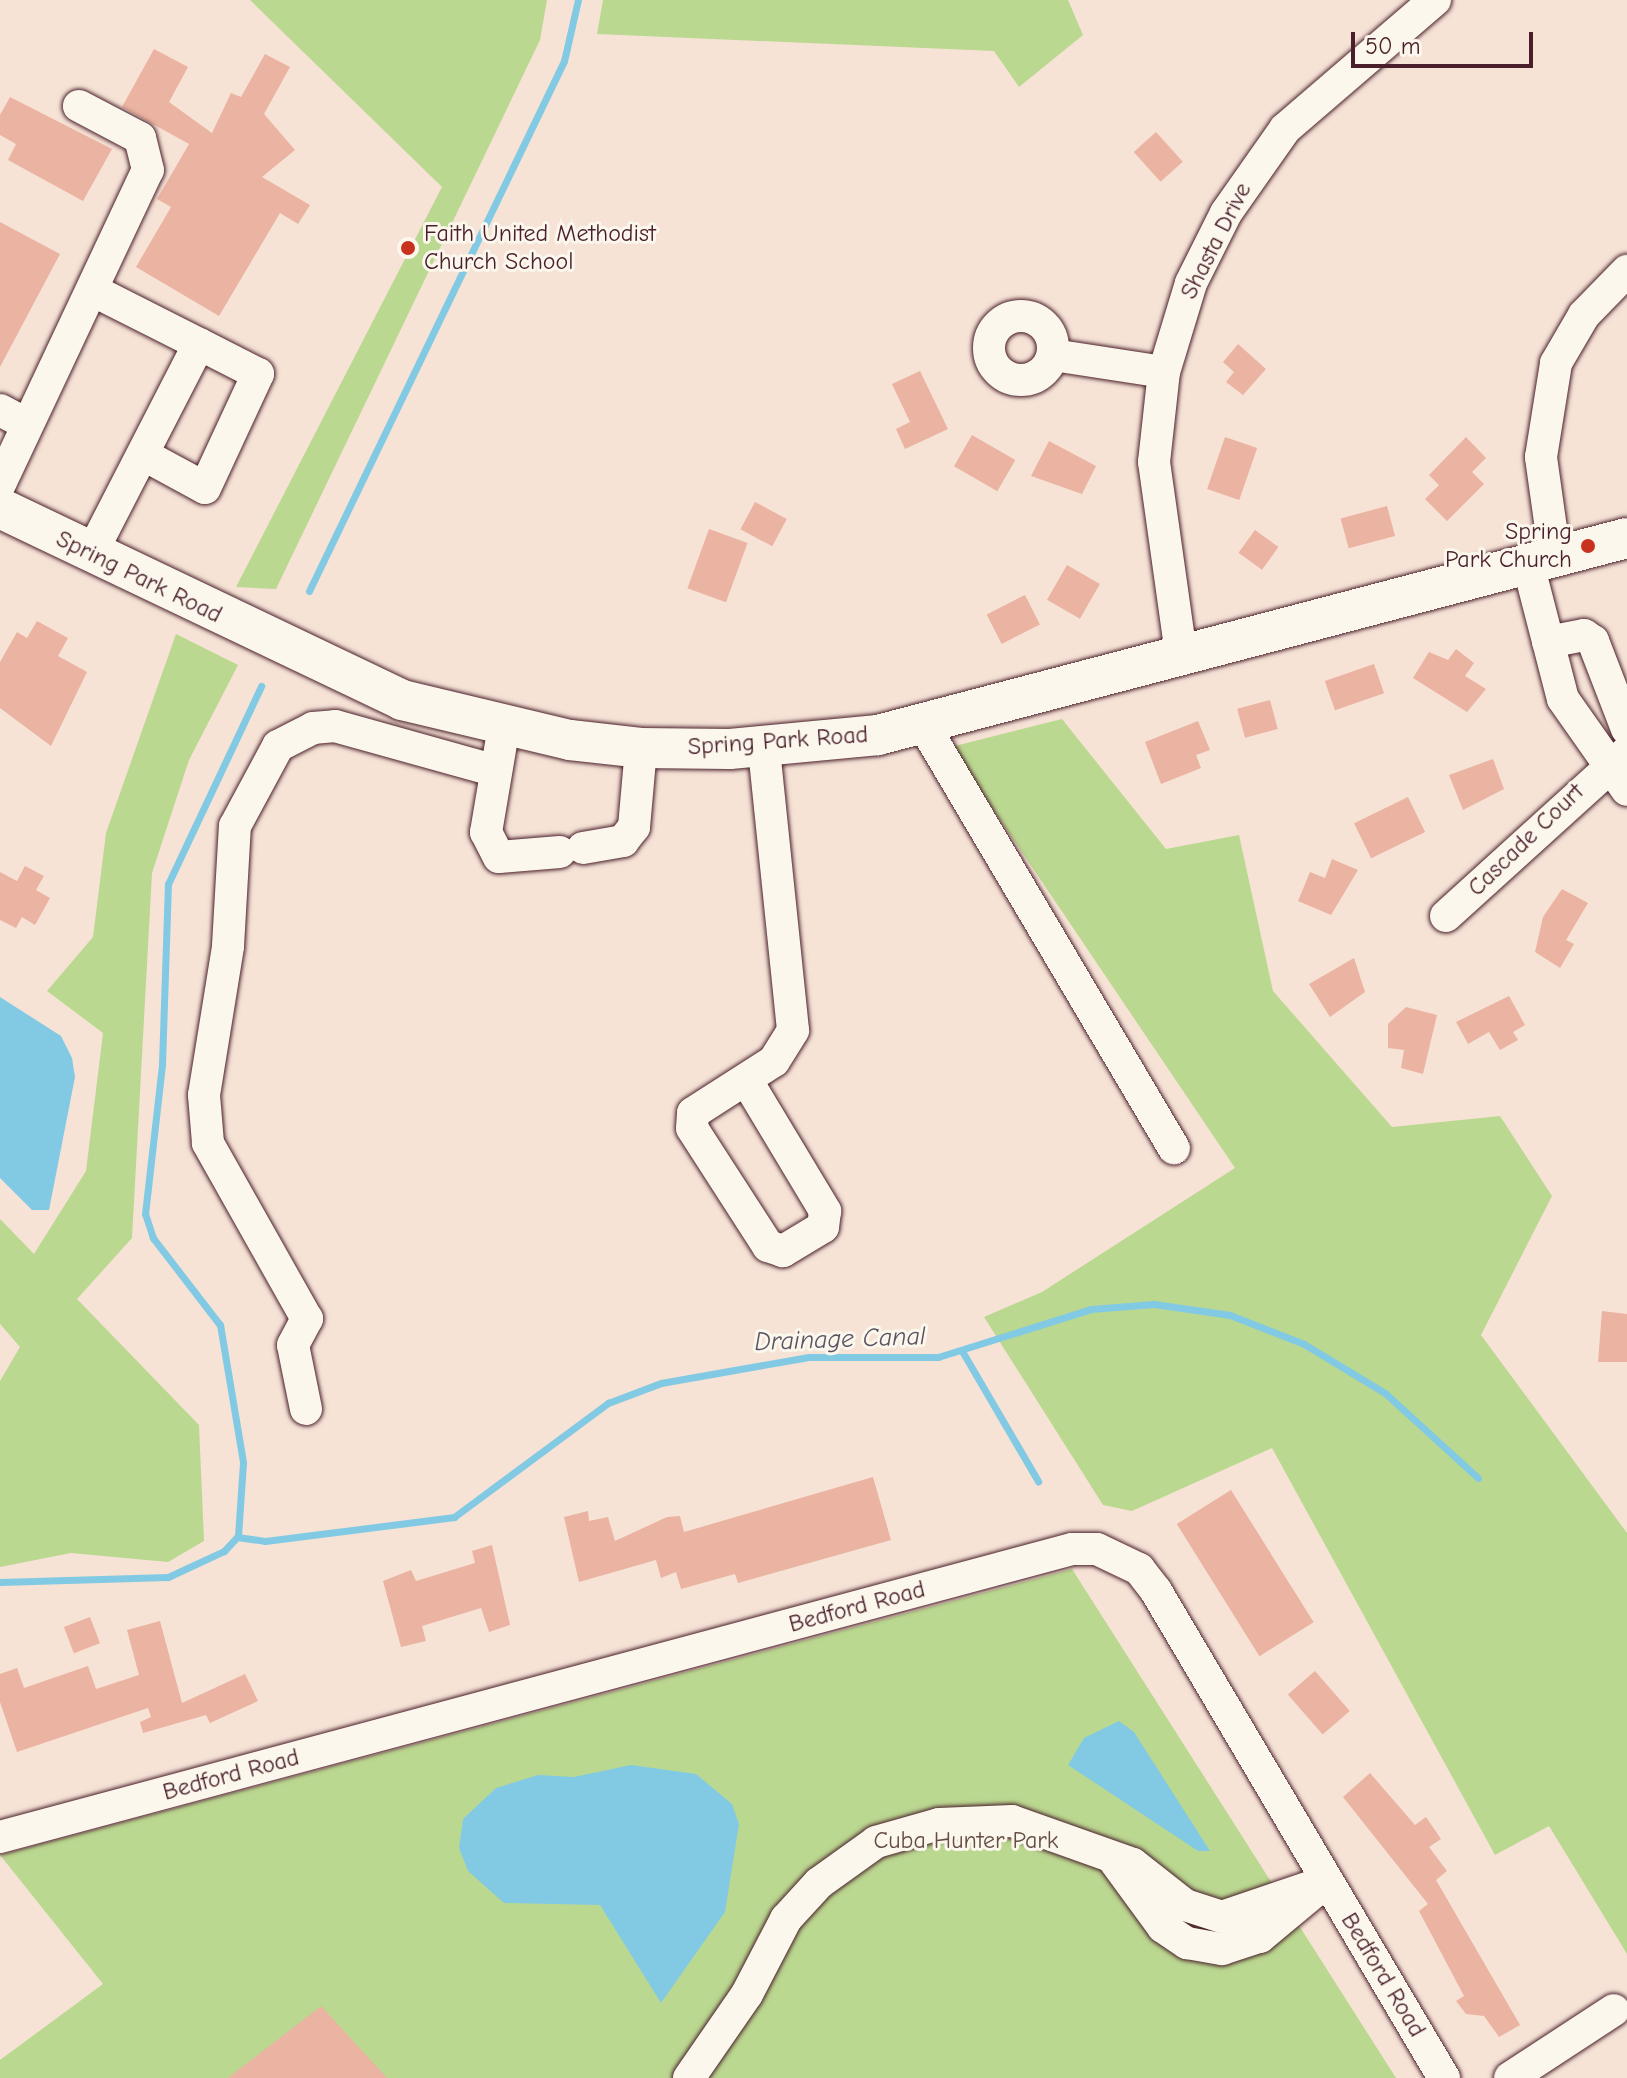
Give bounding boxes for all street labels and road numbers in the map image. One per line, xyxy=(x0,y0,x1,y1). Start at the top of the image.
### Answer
street label: Shasta Drive xyxy=(1174,178,1258,304)
street label: Spring Park Road xyxy=(51,524,227,630)
street label: Spring Park Road xyxy=(687,720,869,762)
street label: Cascade Court xyxy=(1462,778,1590,902)
street label: Bedford Road xyxy=(786,1575,928,1639)
street label: Bedford Road xyxy=(160,1743,302,1807)
street label: Bedford Road xyxy=(1335,1908,1431,2042)

